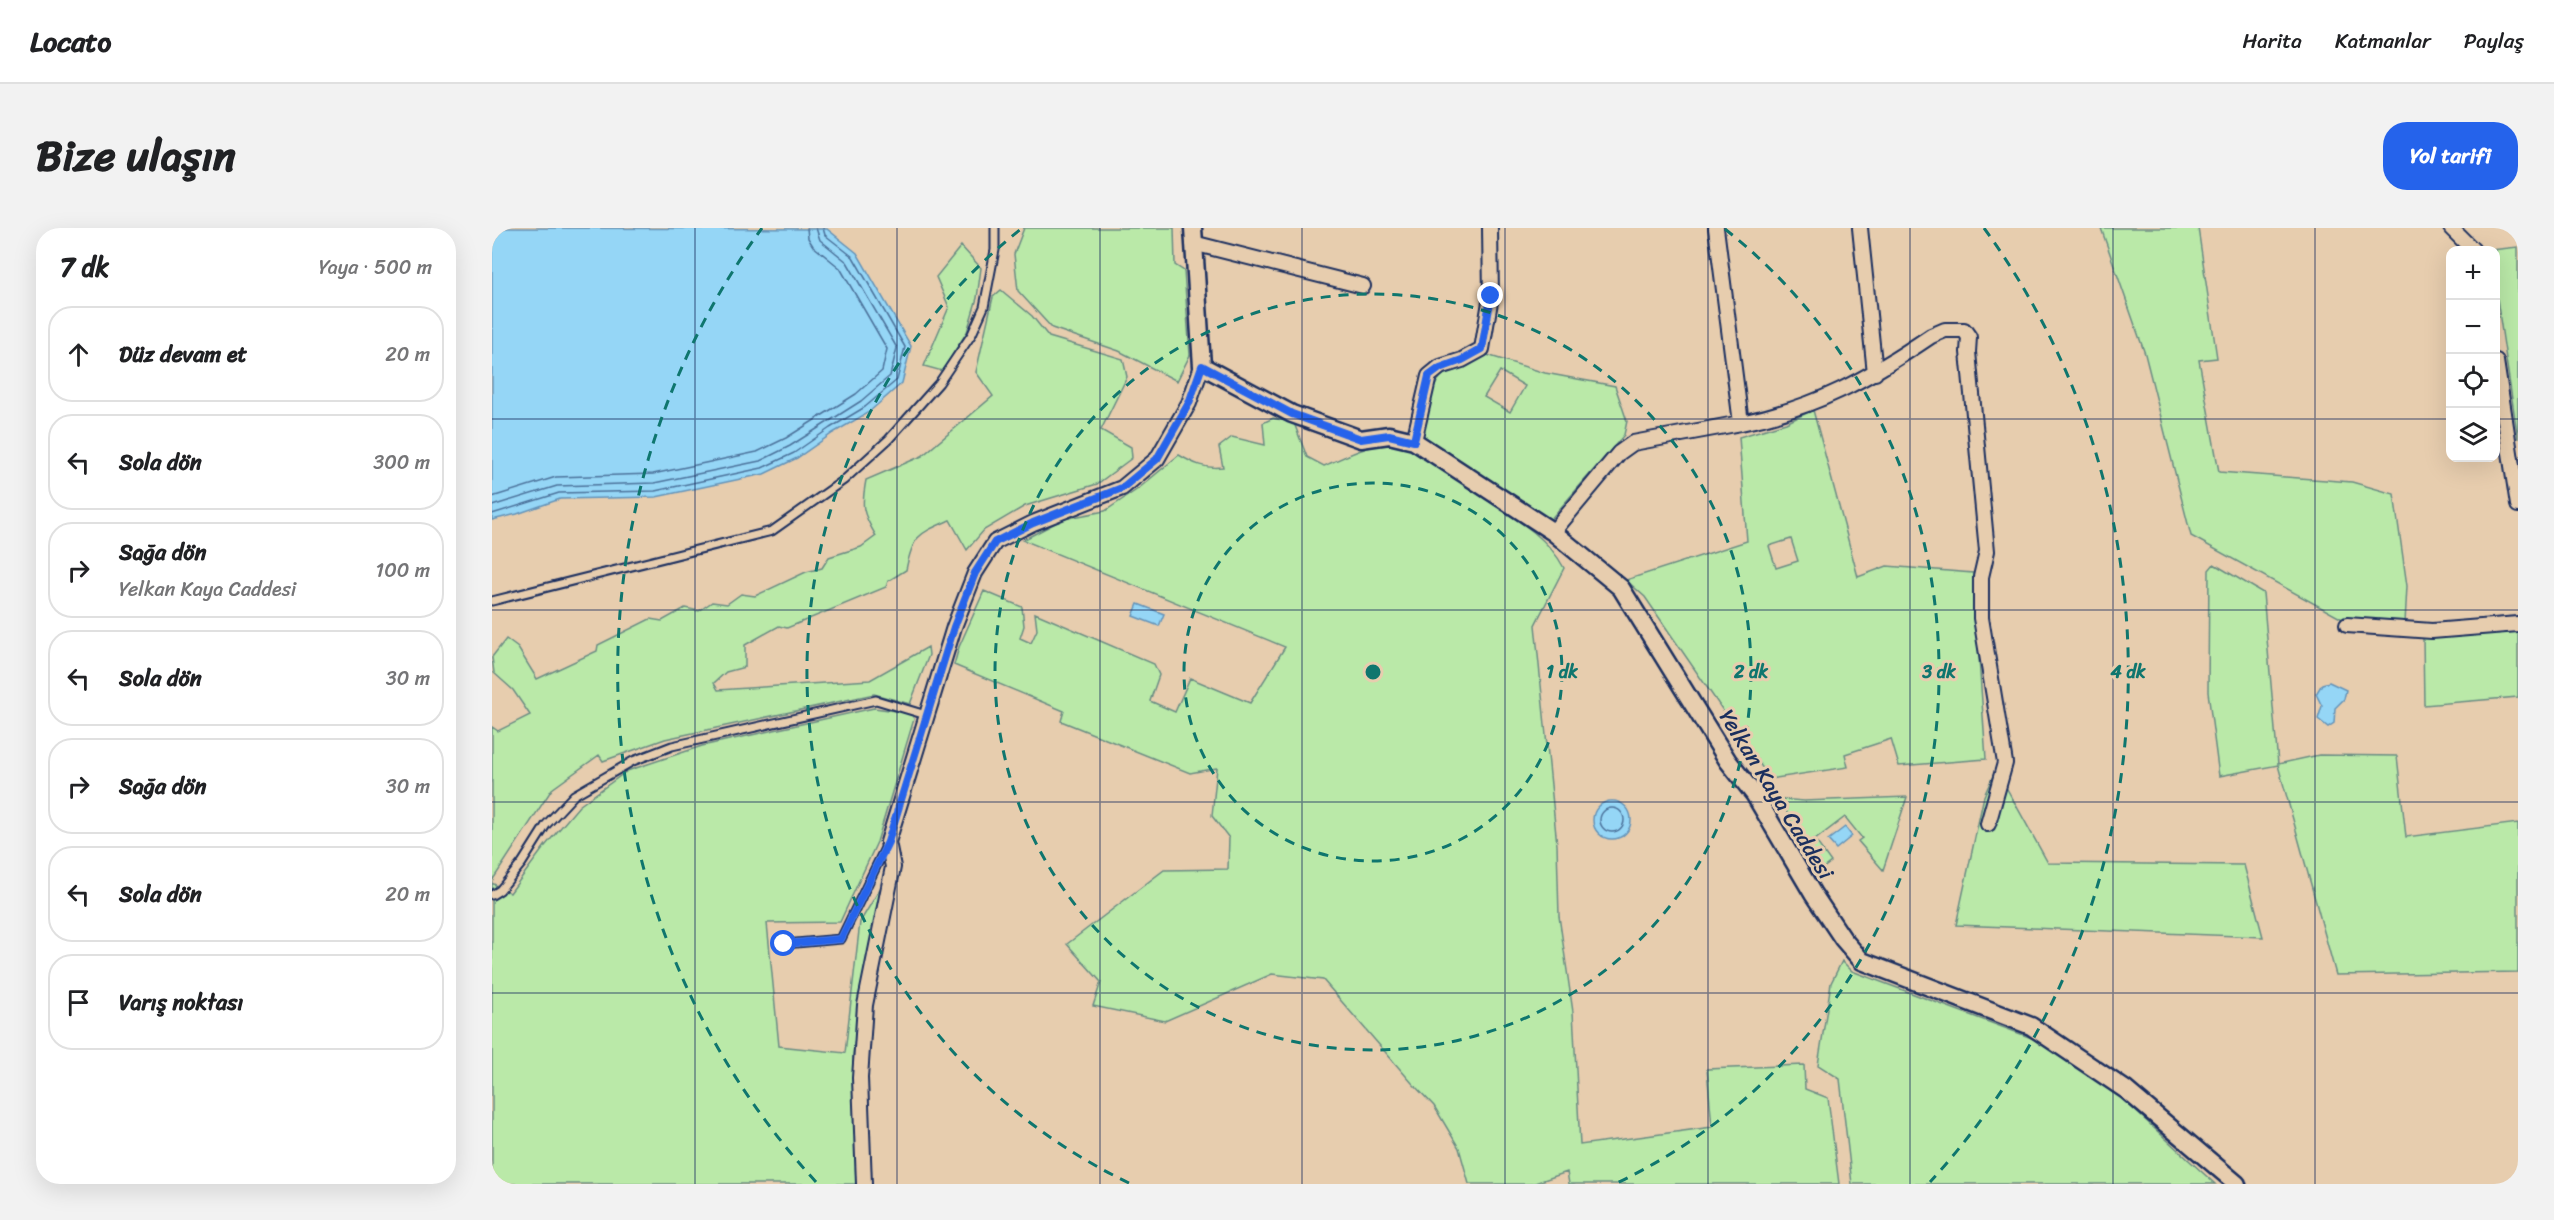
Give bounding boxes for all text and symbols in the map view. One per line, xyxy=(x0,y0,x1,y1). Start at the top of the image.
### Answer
text: Locato xyxy=(30,17,111,66)
text: Harita xyxy=(2242,22,2302,60)
text: Katmanlar xyxy=(2335,22,2431,60)
text: Paylaş xyxy=(2464,22,2524,60)
text: Bize ulaşın xyxy=(36,119,236,193)
button: Yol tarifi xyxy=(2383,122,2518,190)
text: 7 dk xyxy=(60,244,109,290)
map controls xyxy=(2446,246,2500,462)
button: + xyxy=(2446,246,2500,300)
text: Yaya · 500 m xyxy=(319,250,432,285)
route end xyxy=(1477,282,1503,308)
button: − xyxy=(2446,300,2500,354)
text: Düz devam et xyxy=(119,335,247,374)
text: 20 m xyxy=(385,337,430,372)
icon: ahead xyxy=(62,338,95,371)
button: locate xyxy=(2446,354,2500,408)
button: layers xyxy=(2446,408,2500,462)
text: Sola dön xyxy=(119,443,202,482)
text: 300 m xyxy=(373,445,430,480)
icon: left xyxy=(62,446,95,479)
text: Sağa dön xyxy=(119,533,206,572)
text: 100 m xyxy=(376,553,430,588)
icon: right xyxy=(62,554,95,587)
text: Yelkan Kaya Caddesi xyxy=(119,572,296,607)
text: 1 dk xyxy=(1546,656,1578,688)
text: 2 dk xyxy=(1733,656,1768,688)
text: 3 dk xyxy=(1921,656,1956,688)
text: 4 dk xyxy=(2110,656,2146,688)
text: Sola dön xyxy=(119,659,202,698)
text: 30 m xyxy=(386,661,430,696)
icon: left xyxy=(62,662,95,695)
centre of rings xyxy=(1363,662,1383,682)
street label: Yelkan Kaya Caddesi xyxy=(1708,701,1845,888)
text: Sağa dön xyxy=(119,767,206,806)
text: 30 m xyxy=(386,769,430,804)
icon: right xyxy=(62,770,95,803)
text: Sola dön xyxy=(119,875,202,914)
text: 20 m xyxy=(385,877,430,912)
icon: left xyxy=(62,878,95,911)
route start xyxy=(770,930,796,956)
text: Varış noktası xyxy=(119,983,243,1022)
icon: arrive xyxy=(62,986,95,1019)

